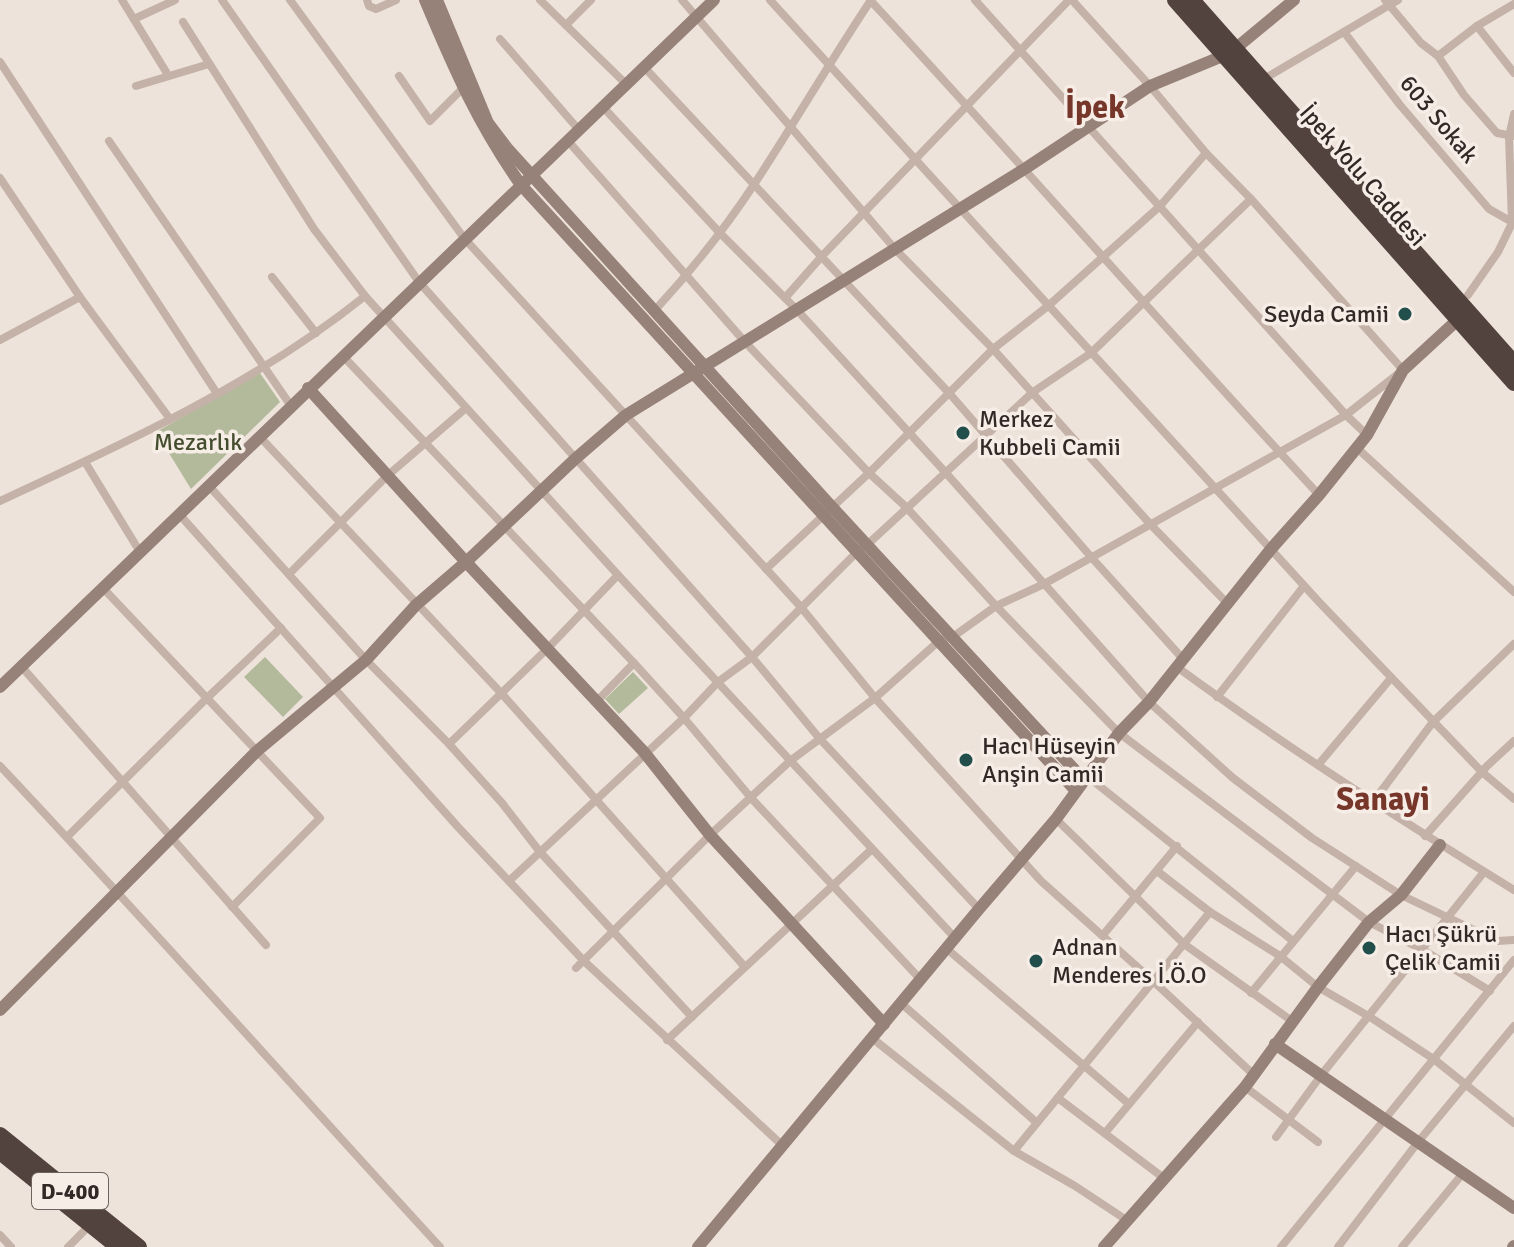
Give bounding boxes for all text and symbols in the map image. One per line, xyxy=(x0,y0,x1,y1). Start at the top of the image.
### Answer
street label: 603 Sokak xyxy=(1393,69,1485,169)
district label: İpek xyxy=(1065,88,1125,127)
street label: İpek Yolu Caddesi xyxy=(1293,98,1433,252)
place label: Seyda Camii xyxy=(1264,299,1389,329)
marker: Seyda Camii xyxy=(1396,305,1414,323)
place label: Merkez Kubbeli Camii xyxy=(979,404,1121,462)
marker: Merkez Kubbeli Camii xyxy=(954,424,972,442)
park label: Mezarlık xyxy=(154,427,242,457)
place label: Hacı Hüseyin Anşin Camii xyxy=(982,731,1116,789)
marker: Hacı Hüseyin Anşin Camii xyxy=(957,751,975,769)
district label: Sanayi xyxy=(1336,780,1430,819)
place label: Hacı Şükrü Çelik Camii xyxy=(1385,919,1501,977)
place label: Adnan Menderes İ.Ö.O xyxy=(1052,932,1207,990)
marker: Hacı Şükrü Çelik Camii xyxy=(1360,939,1378,957)
marker: Adnan Menderes İ.Ö.O xyxy=(1027,952,1045,970)
road number: D-400 xyxy=(32,1173,108,1209)

